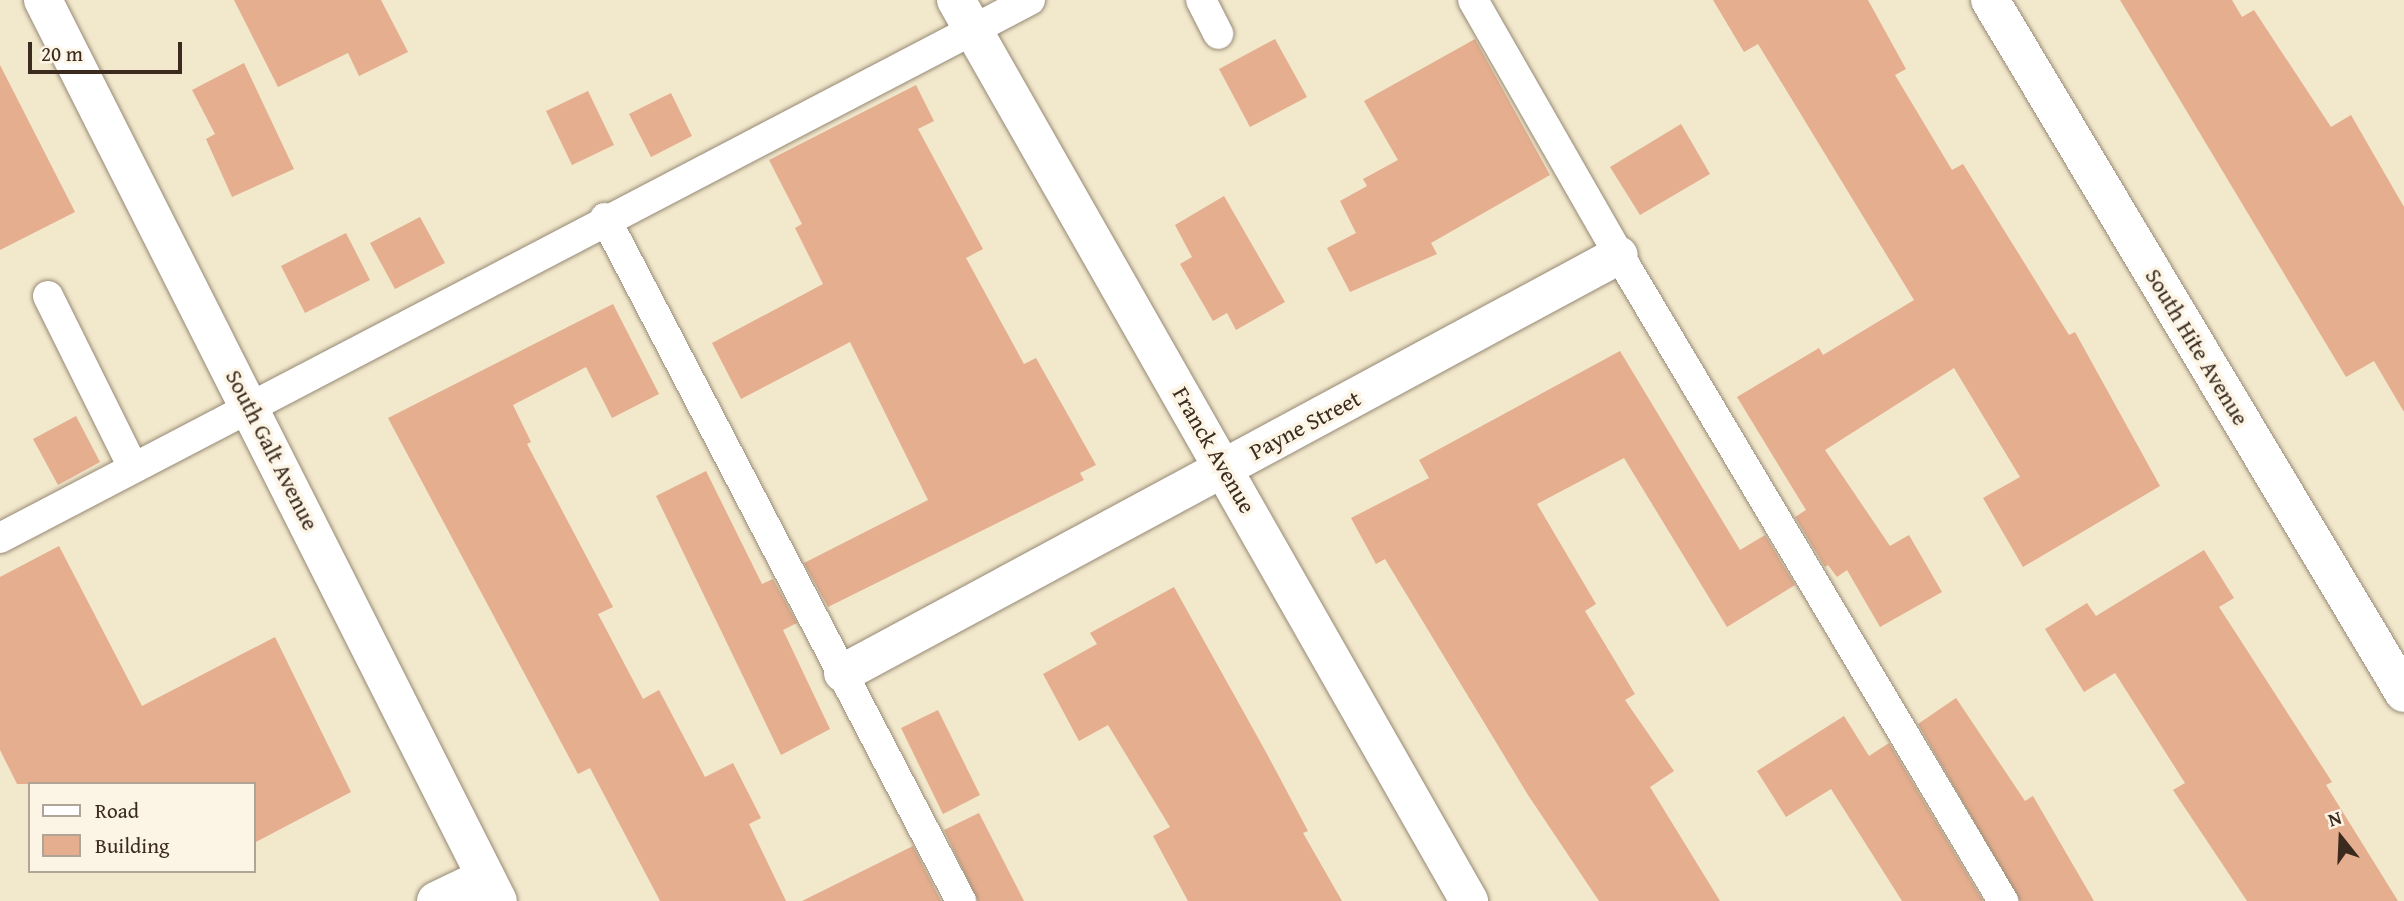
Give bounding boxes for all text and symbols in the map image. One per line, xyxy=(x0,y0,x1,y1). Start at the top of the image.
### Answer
scale bar xyxy=(32,28,186,72)
text: 20 m xyxy=(41,38,83,69)
street label: South Hite Avenue xyxy=(2139,264,2255,430)
street label: South Galt Avenue xyxy=(220,365,324,535)
street label: Franck Avenue xyxy=(1167,382,1261,518)
street label: Payne Street xyxy=(1245,384,1365,466)
legend xyxy=(28,782,256,873)
text: Road xyxy=(95,795,139,826)
north arrow xyxy=(2306,803,2376,873)
text: N xyxy=(2324,803,2345,833)
text: Building xyxy=(95,830,169,861)

